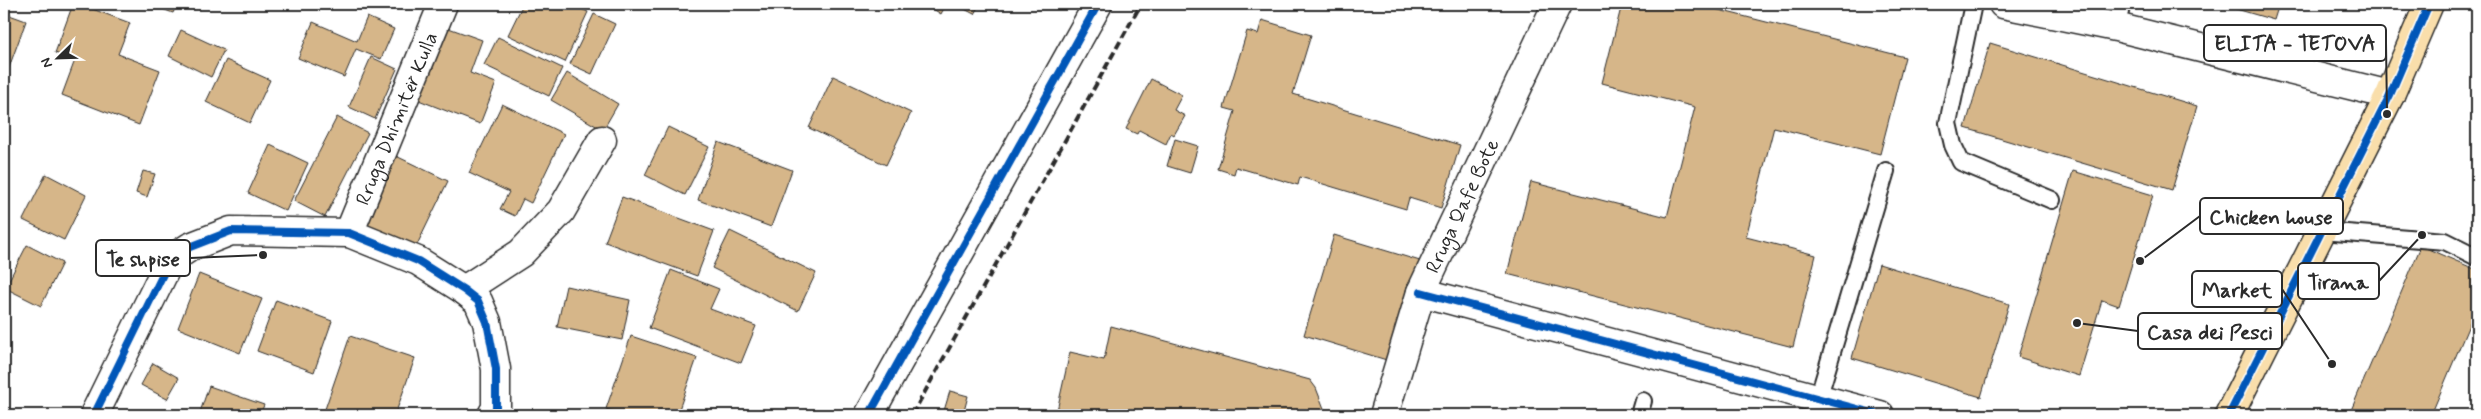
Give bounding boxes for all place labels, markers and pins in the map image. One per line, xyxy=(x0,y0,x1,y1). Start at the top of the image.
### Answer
callout: ELITA - TETOVA xyxy=(2204,25,2386,61)
callout: Chicken house xyxy=(2200,198,2343,234)
callout: Te shpise xyxy=(96,240,190,276)
callout: Tirana xyxy=(2298,263,2379,299)
callout: Market xyxy=(2192,271,2282,307)
callout: Casa dei Pesci xyxy=(2138,313,2282,349)

